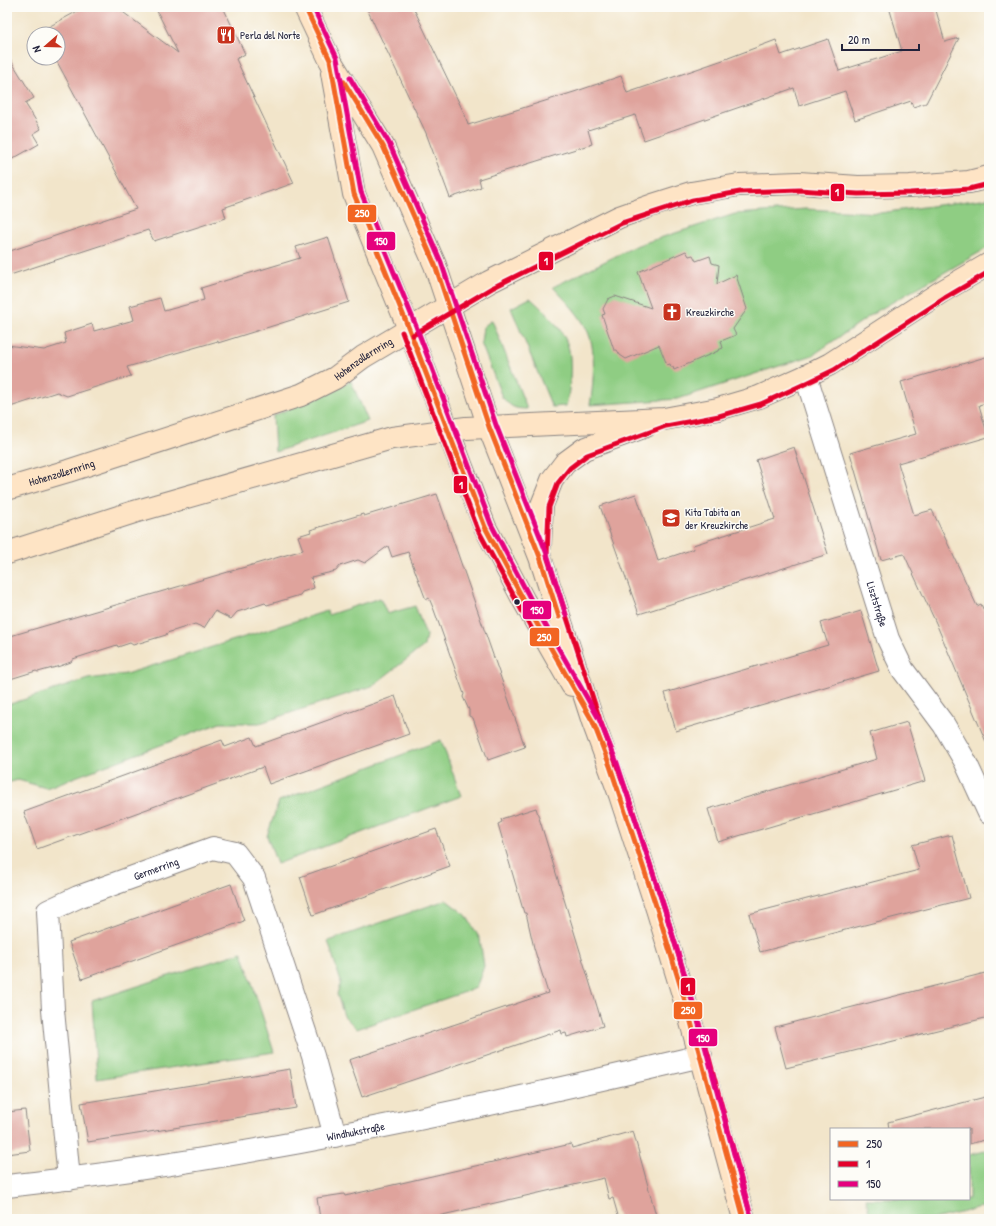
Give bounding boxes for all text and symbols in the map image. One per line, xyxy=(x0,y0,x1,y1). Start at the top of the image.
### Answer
restaurant icon: Perla del Norte xyxy=(215,24,237,46)
north arrow xyxy=(26,26,66,66)
scale bar xyxy=(842,26,919,52)
place label: Perla del Norte xyxy=(240,28,301,42)
text: 20 m xyxy=(848,31,870,48)
text: N xyxy=(29,44,44,55)
line badge: 1 xyxy=(830,183,845,202)
text: 1 xyxy=(835,185,839,199)
line badge: 250 xyxy=(347,204,377,223)
text: 250 xyxy=(355,206,369,220)
line badge: 150 xyxy=(366,231,396,251)
text: 150 xyxy=(374,234,388,248)
line badge: 1 xyxy=(538,251,554,271)
text: 1 xyxy=(544,254,548,268)
church icon: Kreuzkirche xyxy=(661,301,683,323)
place label: Kreuzkirche xyxy=(686,305,735,319)
street label: Hohenzollernring xyxy=(331,334,395,383)
street label: Hohenzollernring xyxy=(27,456,96,489)
line badge: 1 xyxy=(453,475,468,494)
text: 1 xyxy=(459,478,463,492)
place label: Kita Tabita an der Kreuzkirche xyxy=(685,505,749,532)
school or university icon: Kita Tabita an der Kreuzkirche xyxy=(660,507,682,529)
street label: Lisztstraße xyxy=(864,580,891,629)
unlabelled marker xyxy=(512,597,522,607)
line badge: 150 xyxy=(522,600,552,620)
text: 150 xyxy=(530,603,544,617)
line badge: 250 xyxy=(529,627,560,647)
text: 250 xyxy=(537,630,551,644)
street label: Germerring xyxy=(132,854,180,883)
line badge: 1 xyxy=(680,977,696,996)
text: 1 xyxy=(686,980,690,994)
line badge: 250 xyxy=(673,1001,703,1020)
text: 250 xyxy=(681,1003,695,1017)
line badge: 150 xyxy=(688,1028,718,1047)
text: 150 xyxy=(696,1031,710,1045)
street label: Windhukstraße xyxy=(325,1119,387,1144)
legend xyxy=(830,1128,970,1200)
text: 250 xyxy=(866,1135,882,1152)
text: 1 xyxy=(866,1155,870,1172)
text: 150 xyxy=(866,1175,881,1192)

